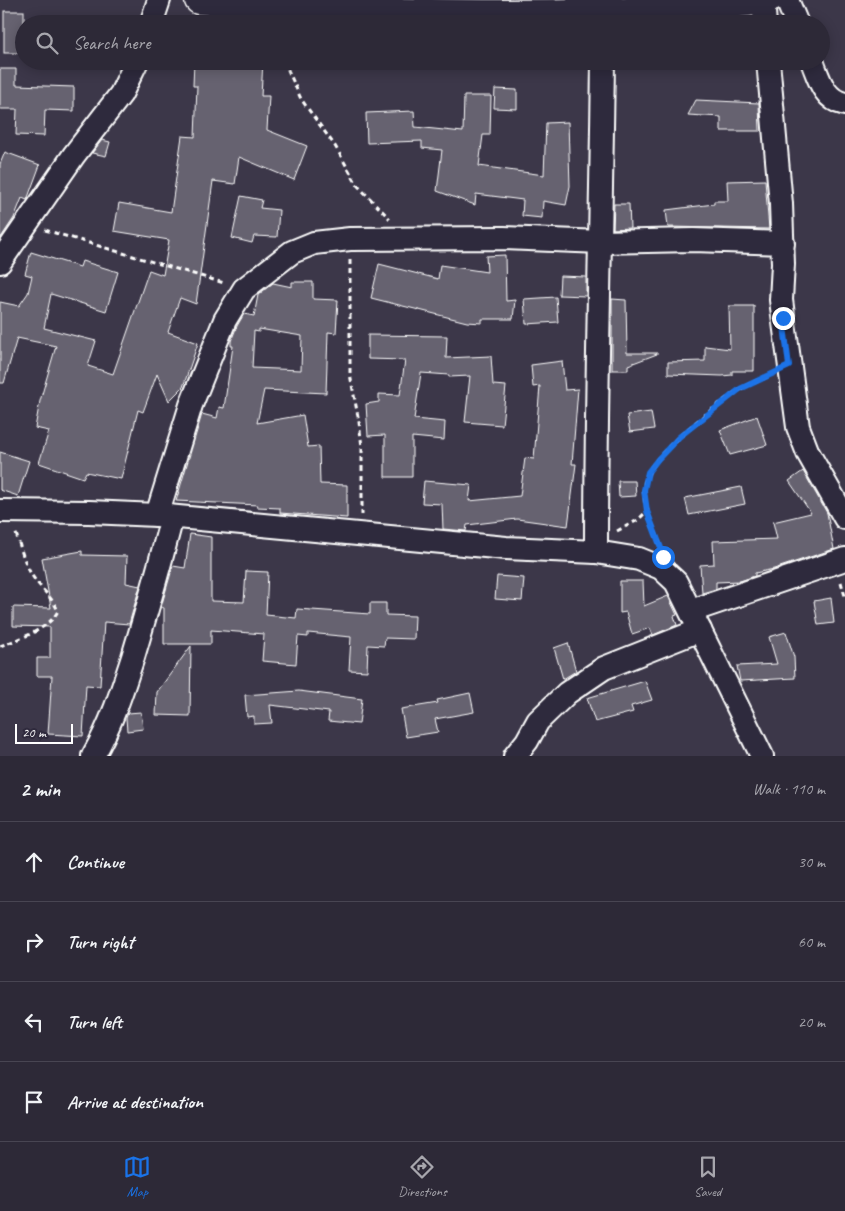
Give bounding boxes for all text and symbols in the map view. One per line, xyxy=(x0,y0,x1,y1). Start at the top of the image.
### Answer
search box xyxy=(15,15,830,70)
icon: search xyxy=(33,29,61,57)
text: Search here xyxy=(73,31,150,55)
route end xyxy=(772,307,795,330)
route start xyxy=(652,546,675,569)
scale bar xyxy=(15,721,72,744)
text: 20 m xyxy=(22,724,46,741)
text: 2 min xyxy=(20,776,60,802)
text: Walk · 110 m xyxy=(753,779,825,799)
icon: ahead xyxy=(20,848,48,876)
text: Continue xyxy=(67,850,124,874)
text: 30 m xyxy=(798,852,825,872)
icon: right xyxy=(20,928,48,956)
text: Turn right xyxy=(67,930,134,954)
text: 60 m xyxy=(798,932,825,952)
icon: left xyxy=(20,1008,48,1036)
text: Turn left xyxy=(67,1010,122,1034)
text: 20 m xyxy=(798,1012,825,1032)
icon: arrive xyxy=(20,1088,48,1116)
text: Arrive at destination xyxy=(67,1090,203,1114)
tab: Map xyxy=(123,1153,151,1200)
tab: Directions xyxy=(398,1153,447,1200)
tab: Saved xyxy=(694,1153,722,1200)

